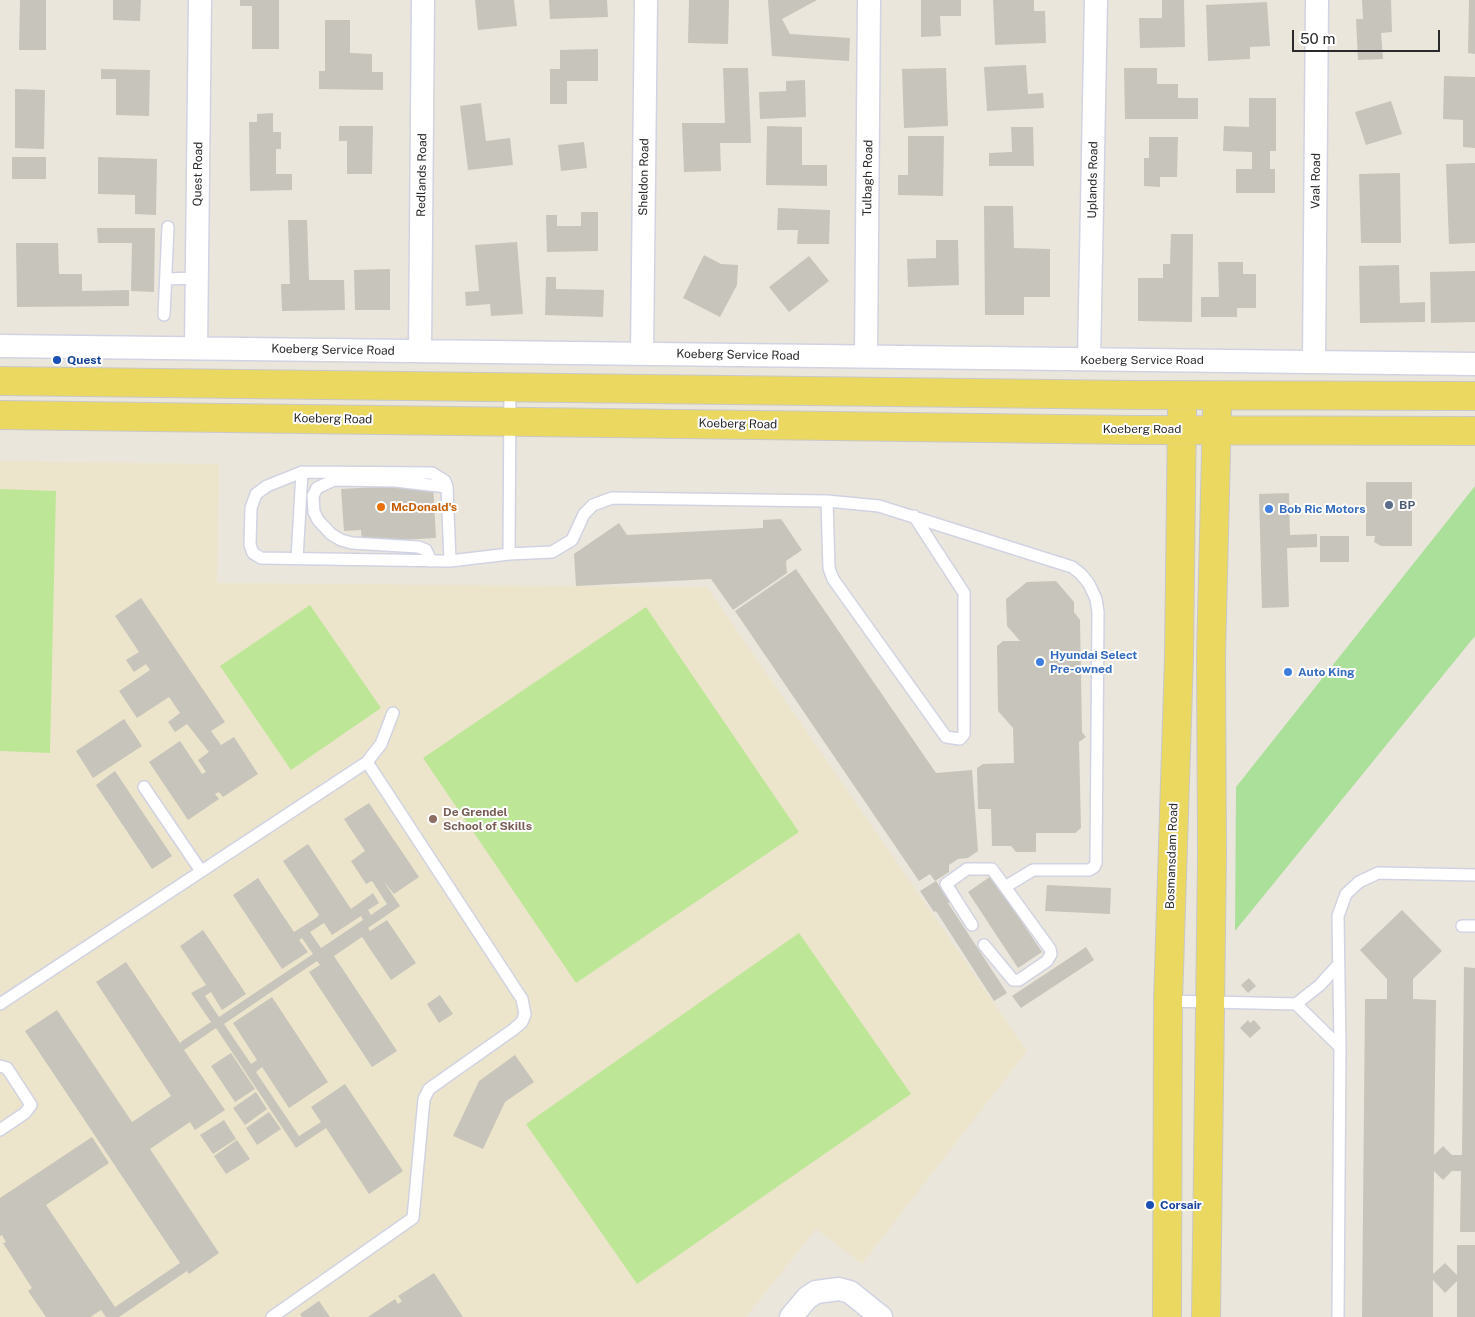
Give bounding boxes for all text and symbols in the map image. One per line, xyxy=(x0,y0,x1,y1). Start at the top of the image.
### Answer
scale bar xyxy=(1295,20,1442,52)
text: 50 m xyxy=(1300,30,1335,47)
street label: Redlands Road xyxy=(414,133,430,217)
street label: Sheldon Road xyxy=(636,138,652,216)
street label: Tulbagh Road xyxy=(860,140,876,216)
street label: Uplands Road xyxy=(1085,141,1101,219)
street label: Quest Road xyxy=(190,142,206,206)
street label: Vaal Road xyxy=(1308,153,1324,209)
street label: Koeberg Service Road xyxy=(271,342,395,358)
street label: Koeberg Service Road xyxy=(676,347,800,363)
place label: Quest xyxy=(67,353,102,367)
street label: Koeberg Service Road xyxy=(1080,353,1204,367)
marker: Quest xyxy=(51,354,63,366)
street label: Koeberg Road xyxy=(294,411,372,427)
street label: Koeberg Road xyxy=(699,416,777,432)
street label: Koeberg Road xyxy=(1103,422,1181,436)
place label: BP xyxy=(1399,498,1415,512)
marker: BP xyxy=(1383,499,1395,511)
place label: McDonald's xyxy=(391,500,457,514)
marker: McDonald's xyxy=(375,501,387,513)
place label: Bob Ric Motors xyxy=(1279,502,1366,516)
marker: Bob Ric Motors xyxy=(1263,503,1275,515)
place label: Hyundai Select Pre-owned xyxy=(1050,648,1137,676)
marker: Hyundai Select Pre-owned xyxy=(1034,656,1046,668)
place label: Auto King xyxy=(1298,665,1355,679)
marker: Auto King xyxy=(1282,666,1294,678)
street label: Bosmansdam Road xyxy=(1163,803,1181,909)
place label: De Grendel School of Skills xyxy=(443,805,532,833)
marker: De Grendel School of Skills xyxy=(427,813,439,825)
place label: Corsair xyxy=(1160,1198,1202,1212)
marker: Corsair xyxy=(1144,1199,1156,1211)

